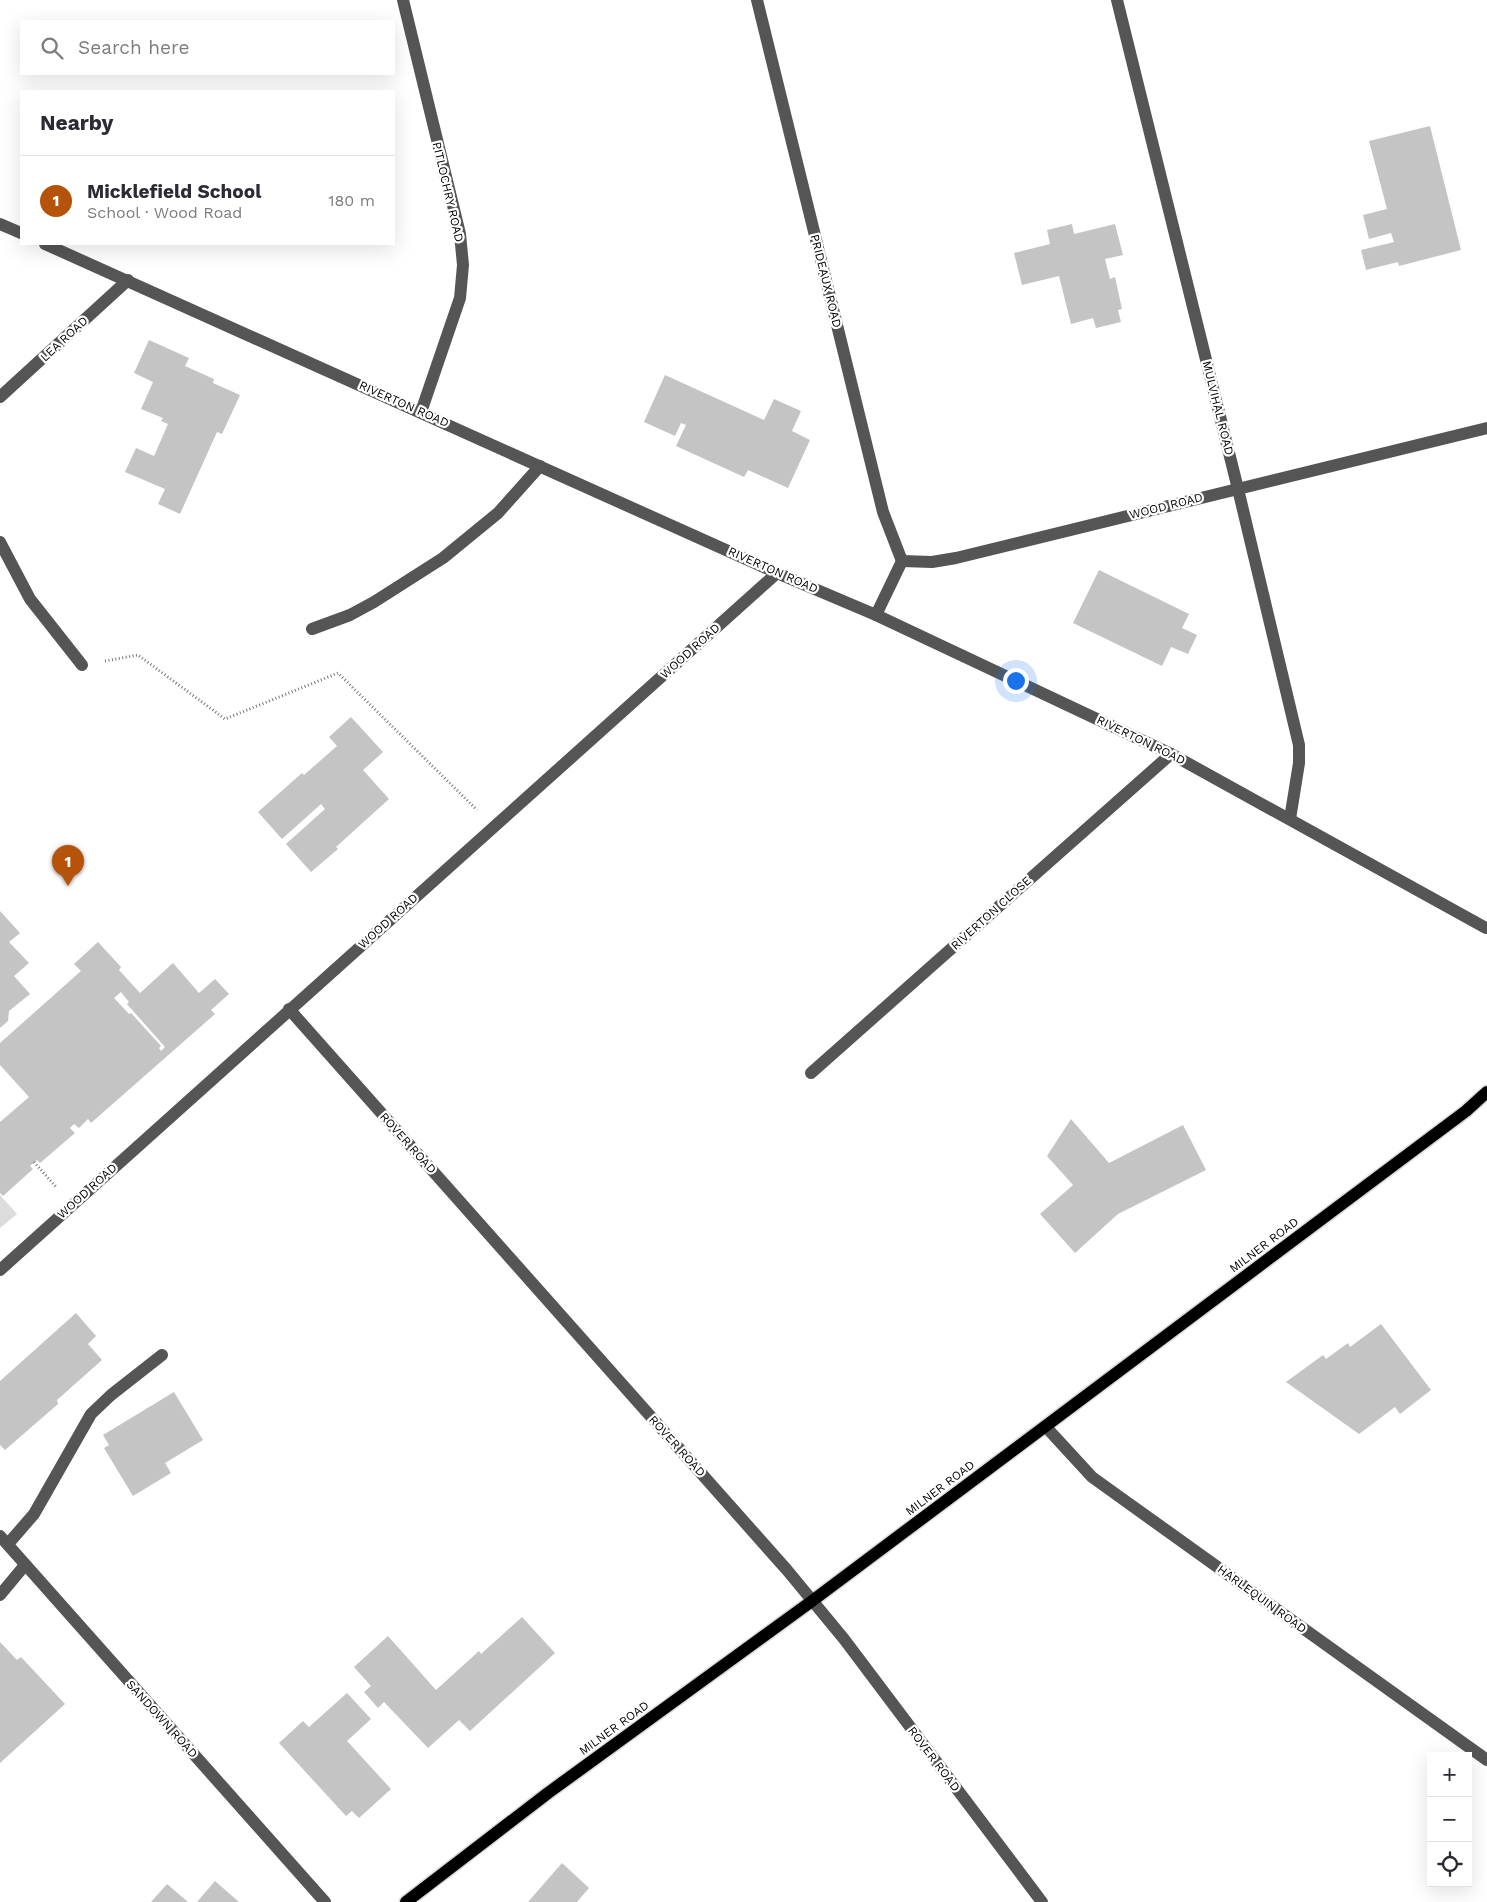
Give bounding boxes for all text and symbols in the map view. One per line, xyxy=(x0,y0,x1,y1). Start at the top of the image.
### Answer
search box xyxy=(20,20,395,75)
icon: search xyxy=(38,34,66,62)
text: Search here xyxy=(78,36,189,59)
text: Nearby xyxy=(40,110,113,135)
street label: PITLOCHRY ROAD xyxy=(430,141,466,243)
text: Micklefield School xyxy=(87,180,261,203)
text: 1 xyxy=(53,191,59,210)
text: 180 m xyxy=(328,191,375,210)
text: School · Wood Road xyxy=(87,203,242,222)
street label: PRIDEAUX ROAD xyxy=(808,233,844,329)
street label: LEA ROAD xyxy=(37,314,91,364)
street label: MULVIHAL ROAD xyxy=(1199,359,1237,457)
street label: RIVERTON ROAD xyxy=(357,378,451,430)
street label: WOOD ROAD xyxy=(1128,490,1204,522)
street label: RIVERTON ROAD xyxy=(726,544,820,596)
street label: WOOD ROAD xyxy=(657,621,723,681)
your location xyxy=(1003,668,1029,694)
street label: RIVERTON ROAD xyxy=(1094,712,1188,768)
pin: 1 xyxy=(52,845,84,886)
street label: RIVERTON CLOSE xyxy=(948,873,1034,953)
street label: WOOD ROAD xyxy=(355,891,421,951)
street label: ROVER ROAD xyxy=(377,1110,439,1176)
street label: WOOD ROAD xyxy=(54,1161,120,1221)
street label: MILNER ROAD xyxy=(1227,1215,1301,1275)
street label: ROVER ROAD xyxy=(646,1413,708,1479)
street label: MILNER ROAD xyxy=(903,1458,977,1518)
street label: HARLEQUIN ROAD xyxy=(1215,1562,1309,1636)
street label: SANDOWN ROAD xyxy=(124,1677,200,1761)
street label: MILNER ROAD xyxy=(576,1698,652,1758)
street label: ROVER ROAD xyxy=(905,1724,963,1794)
map controls xyxy=(1427,1752,1472,1887)
button: + xyxy=(1427,1752,1472,1797)
button: − xyxy=(1427,1797,1472,1842)
button: locate xyxy=(1427,1842,1472,1887)

